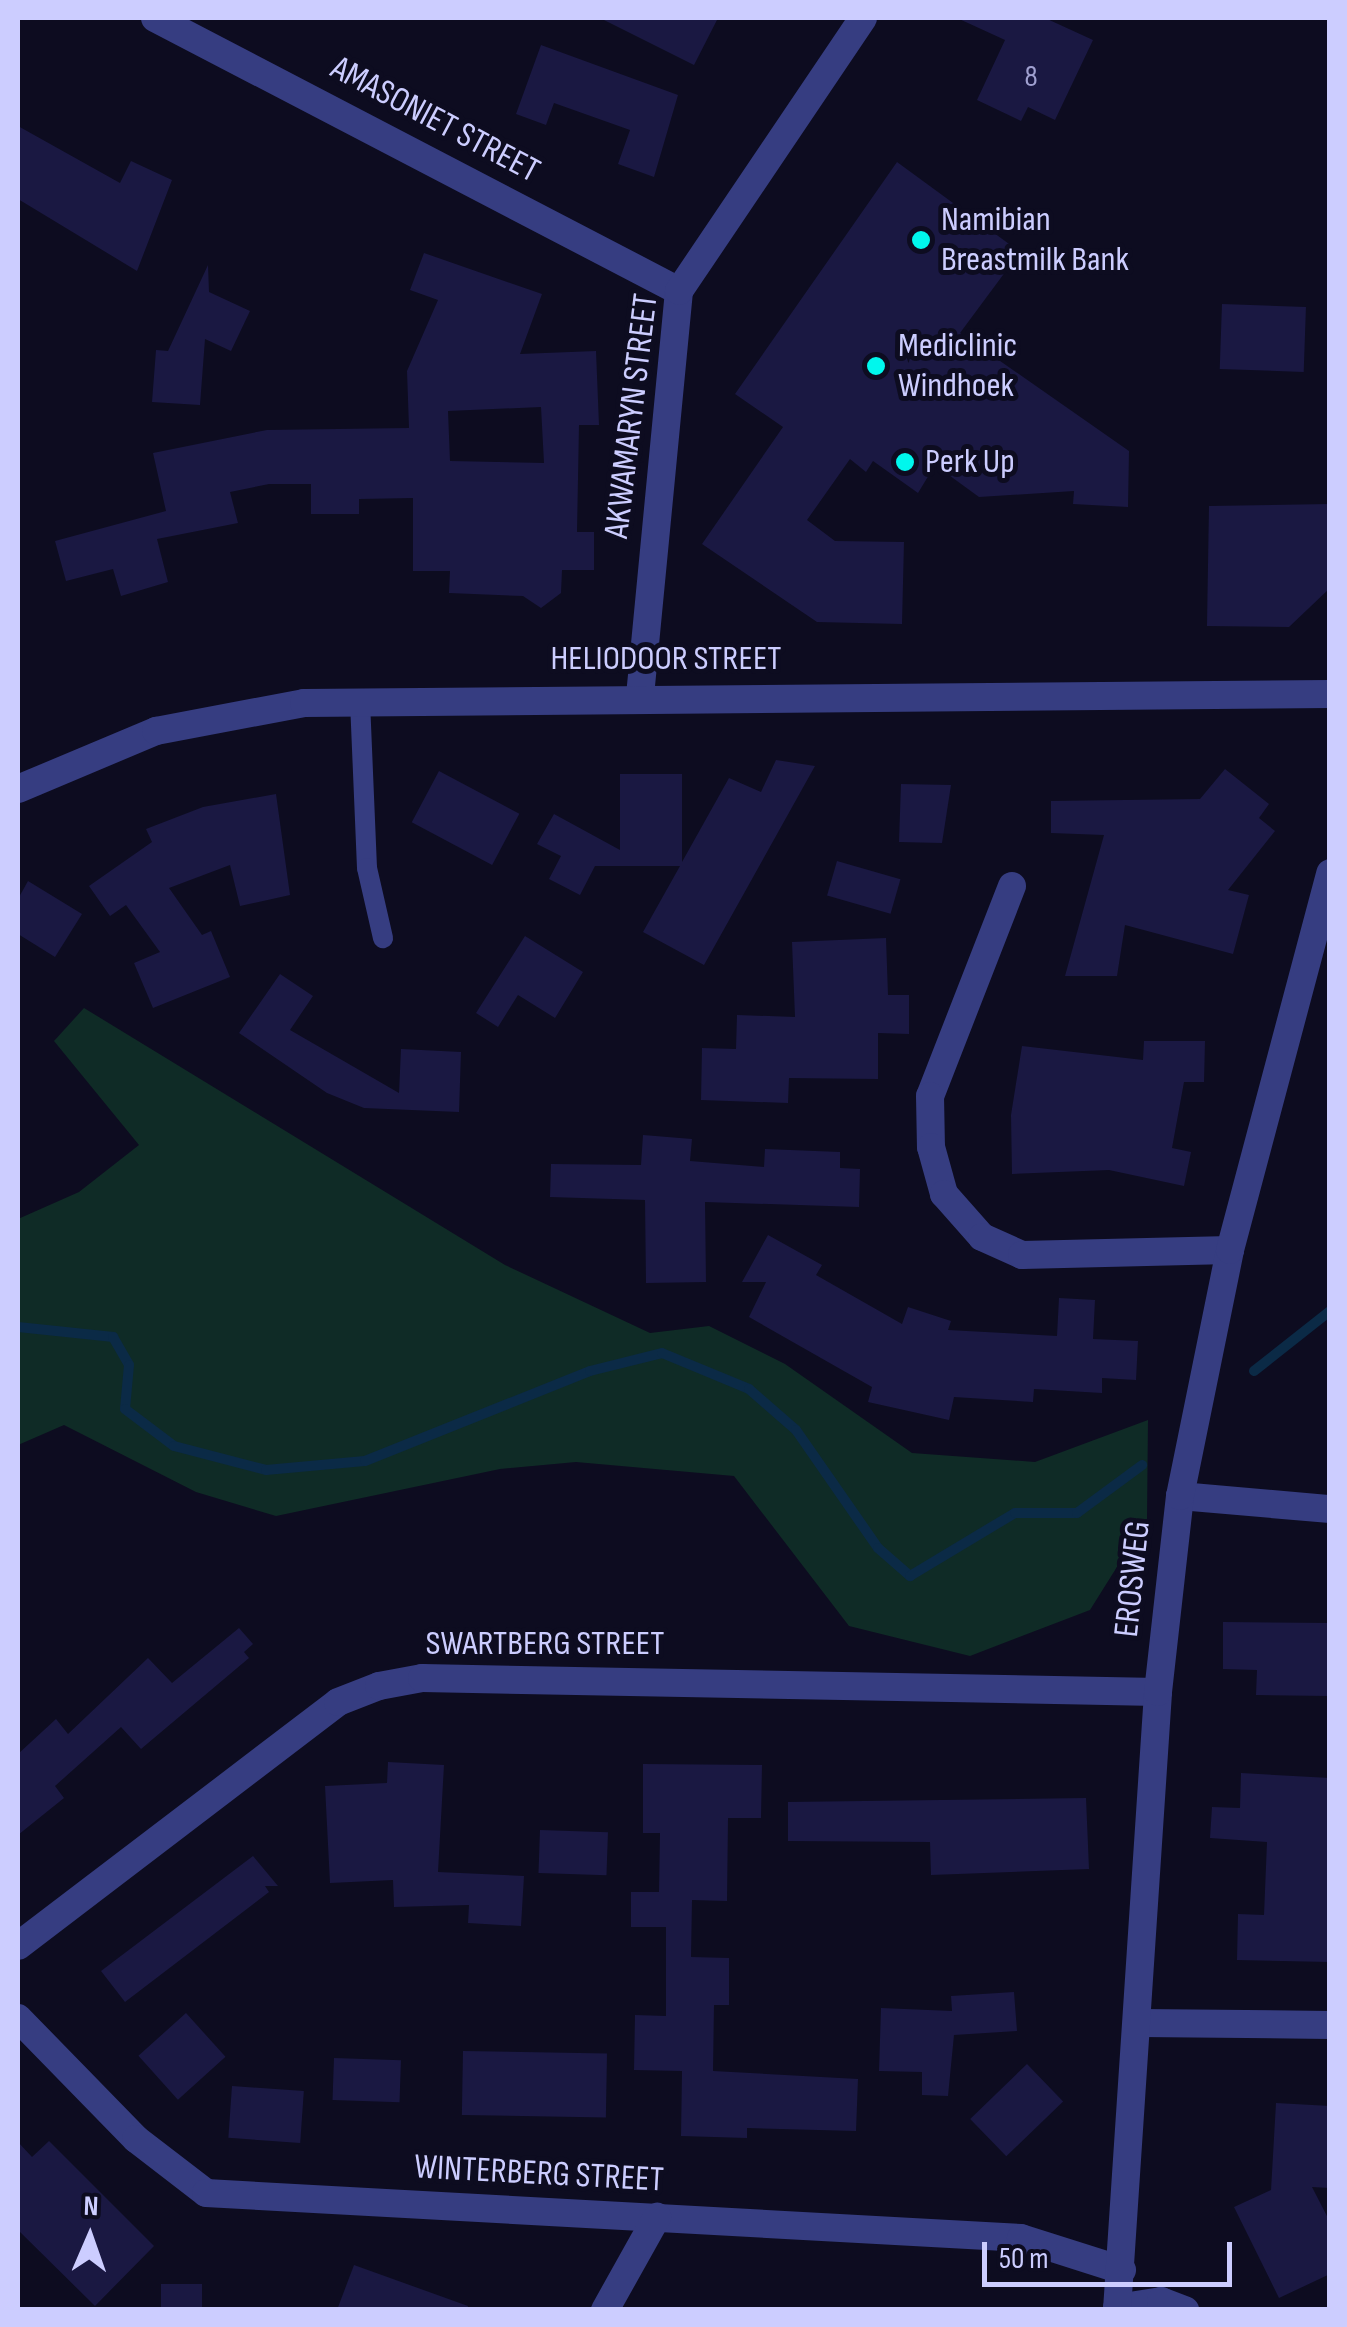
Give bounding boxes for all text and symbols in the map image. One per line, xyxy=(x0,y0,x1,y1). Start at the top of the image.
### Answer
street label: AMASONIET STREET xyxy=(324,47,546,193)
house number: 8 xyxy=(1024,59,1038,95)
place label: Namibian Breastmilk Bank xyxy=(941,199,1129,281)
marker: Namibian Breastmilk Bank xyxy=(910,229,932,251)
street label: AKWAMARYN STREET xyxy=(596,291,668,541)
place label: Mediclinic Windhoek xyxy=(898,325,1017,407)
marker: Mediclinic Windhoek xyxy=(863,353,889,379)
place label: Perk Up xyxy=(925,441,1015,483)
marker: Perk Up xyxy=(894,451,916,473)
street label: HELIODOOR STREET xyxy=(550,638,782,680)
street label: EROSWEG xyxy=(1106,1519,1160,1639)
street label: SWARTBERG STREET xyxy=(426,1623,664,1665)
street label: WINTERBERG STREET xyxy=(413,2146,665,2202)
north arrow xyxy=(40,2187,140,2287)
text: N xyxy=(83,2190,99,2223)
scale bar xyxy=(987,2222,1237,2284)
text: 50 m xyxy=(999,2241,1048,2277)

